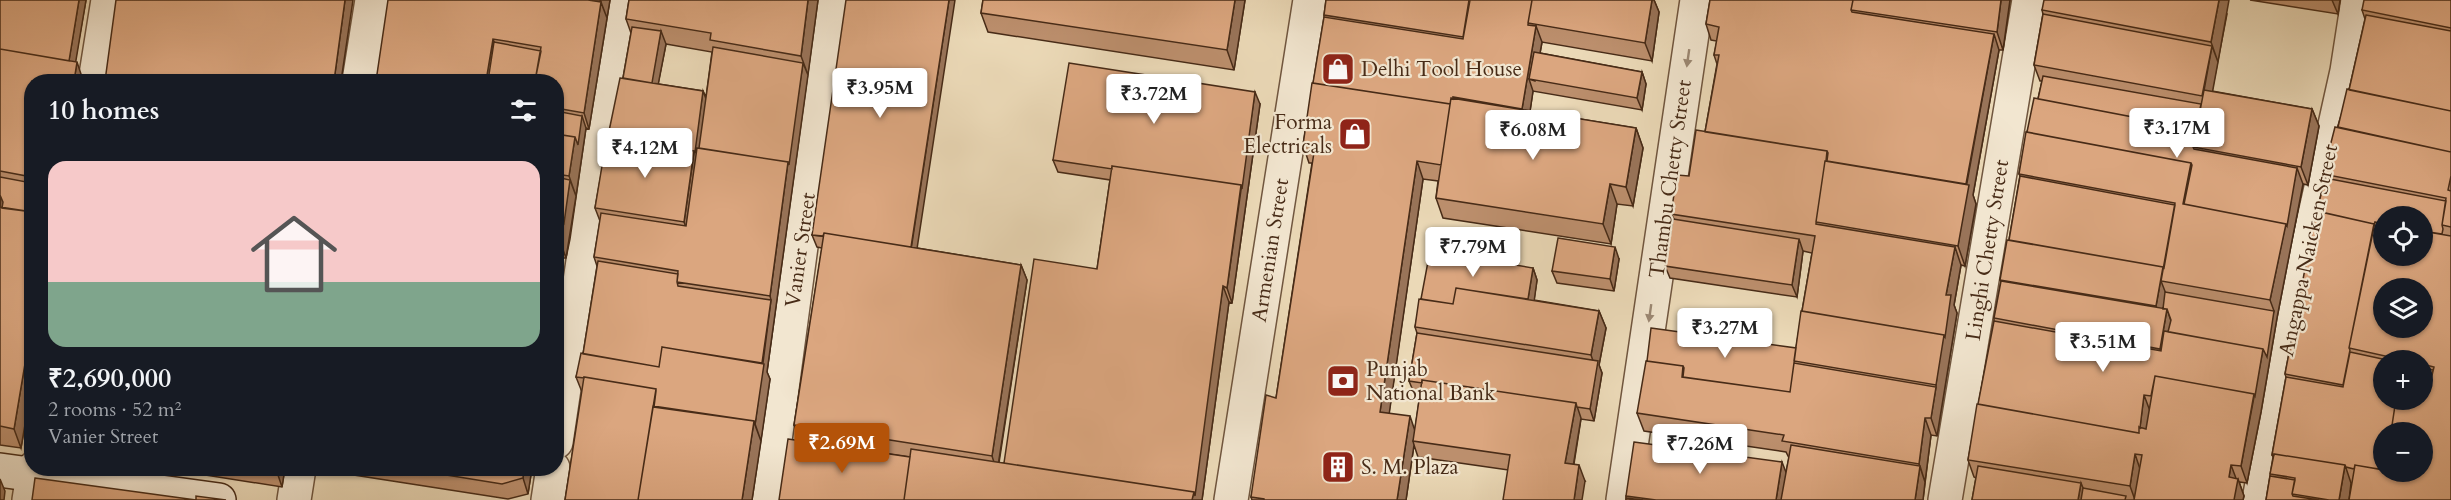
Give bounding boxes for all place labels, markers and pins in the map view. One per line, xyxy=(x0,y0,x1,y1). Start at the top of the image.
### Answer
shop icon: Delhi Tool House xyxy=(1320,51,1356,87)
place label: Delhi Tool House xyxy=(1361,55,1522,84)
pin: ₹3.95M xyxy=(831,68,929,119)
pin: ₹3.72M xyxy=(1105,74,1203,125)
place label: Forma Electricals xyxy=(1243,108,1332,161)
pin: ₹3.17M xyxy=(2128,108,2226,159)
pin: ₹6.08M xyxy=(1484,110,1582,161)
shop icon: Forma Electricals xyxy=(1337,116,1373,152)
pin: ₹4.12M xyxy=(596,128,694,179)
pin: ₹7.79M xyxy=(1424,227,1522,278)
pin: ₹3.27M xyxy=(1676,308,1774,359)
pin: ₹3.51M xyxy=(2054,322,2152,373)
place label: Punjab National Bank xyxy=(1366,355,1496,408)
bank icon: Punjab National Bank xyxy=(1325,363,1361,399)
pin: ₹2.69M xyxy=(793,423,891,474)
pin: ₹7.26M xyxy=(1651,424,1749,475)
building icon: S. M. Plaza xyxy=(1320,449,1356,485)
place label: S. M. Plaza xyxy=(1361,453,1459,482)

